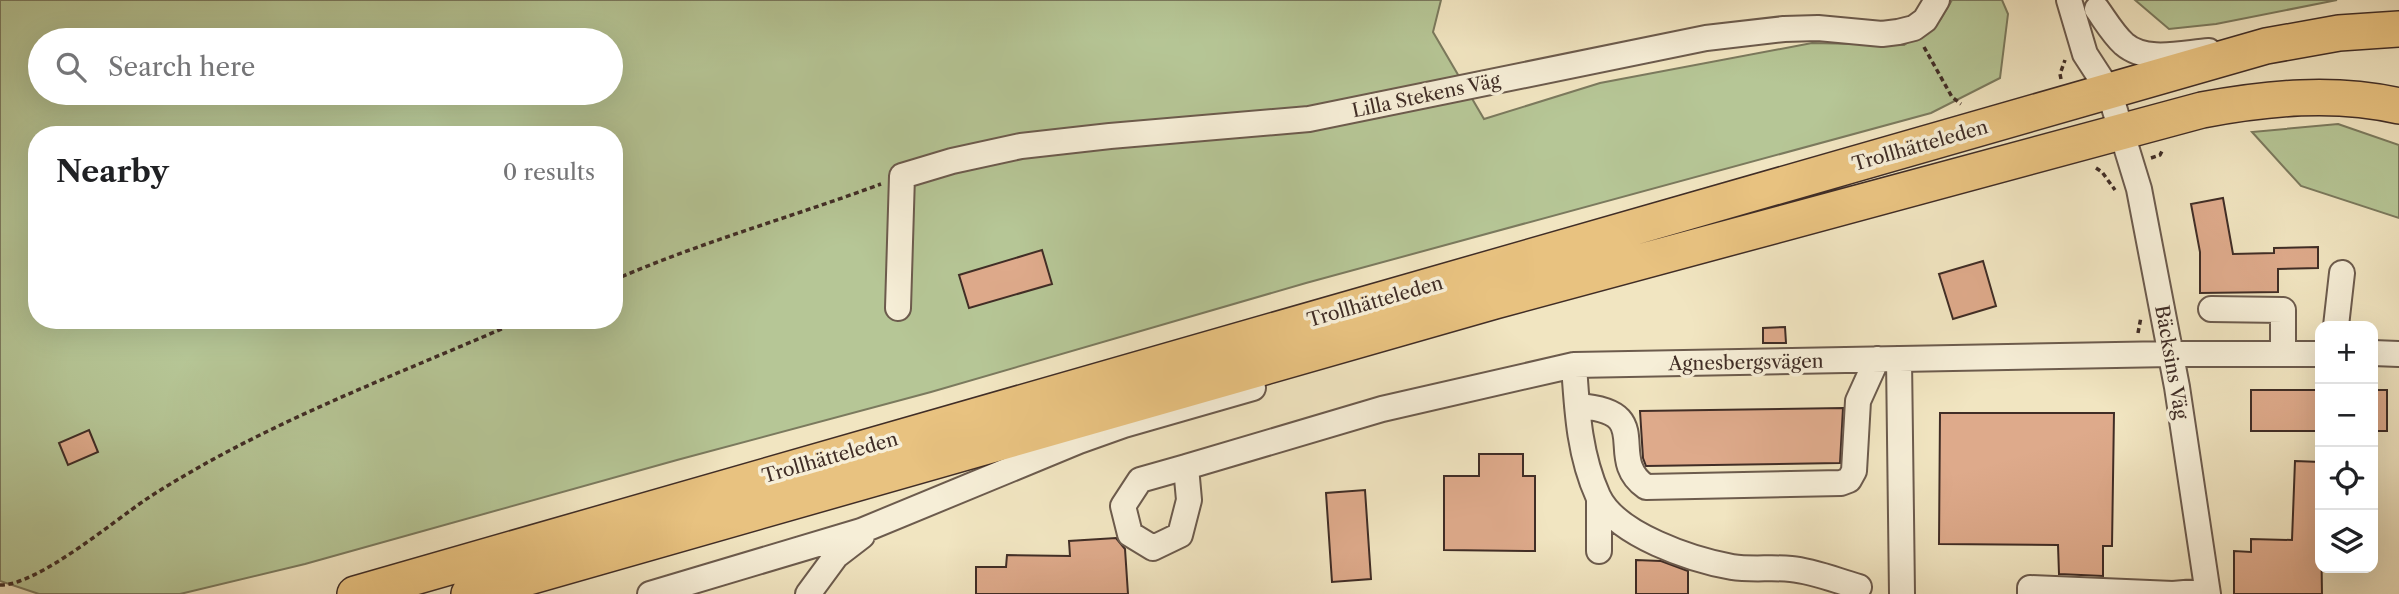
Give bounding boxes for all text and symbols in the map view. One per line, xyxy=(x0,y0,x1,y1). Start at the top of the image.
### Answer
search box xyxy=(28,28,623,105)
icon: search xyxy=(52,48,90,86)
text: Search here xyxy=(108,51,255,83)
street label: Lilla Stekens Väg xyxy=(1350,68,1503,122)
street label: Trollhätteleden xyxy=(1850,115,1991,176)
text: Nearby xyxy=(56,153,169,190)
text: 0 results xyxy=(503,158,595,186)
street label: Trollhätteleden xyxy=(1305,271,1446,332)
street label: Bäcksins Väg xyxy=(2150,303,2193,422)
map controls xyxy=(2315,321,2378,573)
button: + xyxy=(2315,321,2378,384)
street label: Agnesbergsvägen xyxy=(1667,350,1824,375)
button: − xyxy=(2315,384,2378,447)
street label: Trollhätteleden xyxy=(760,427,901,488)
button: locate xyxy=(2315,447,2378,510)
button: layers xyxy=(2315,510,2378,573)

